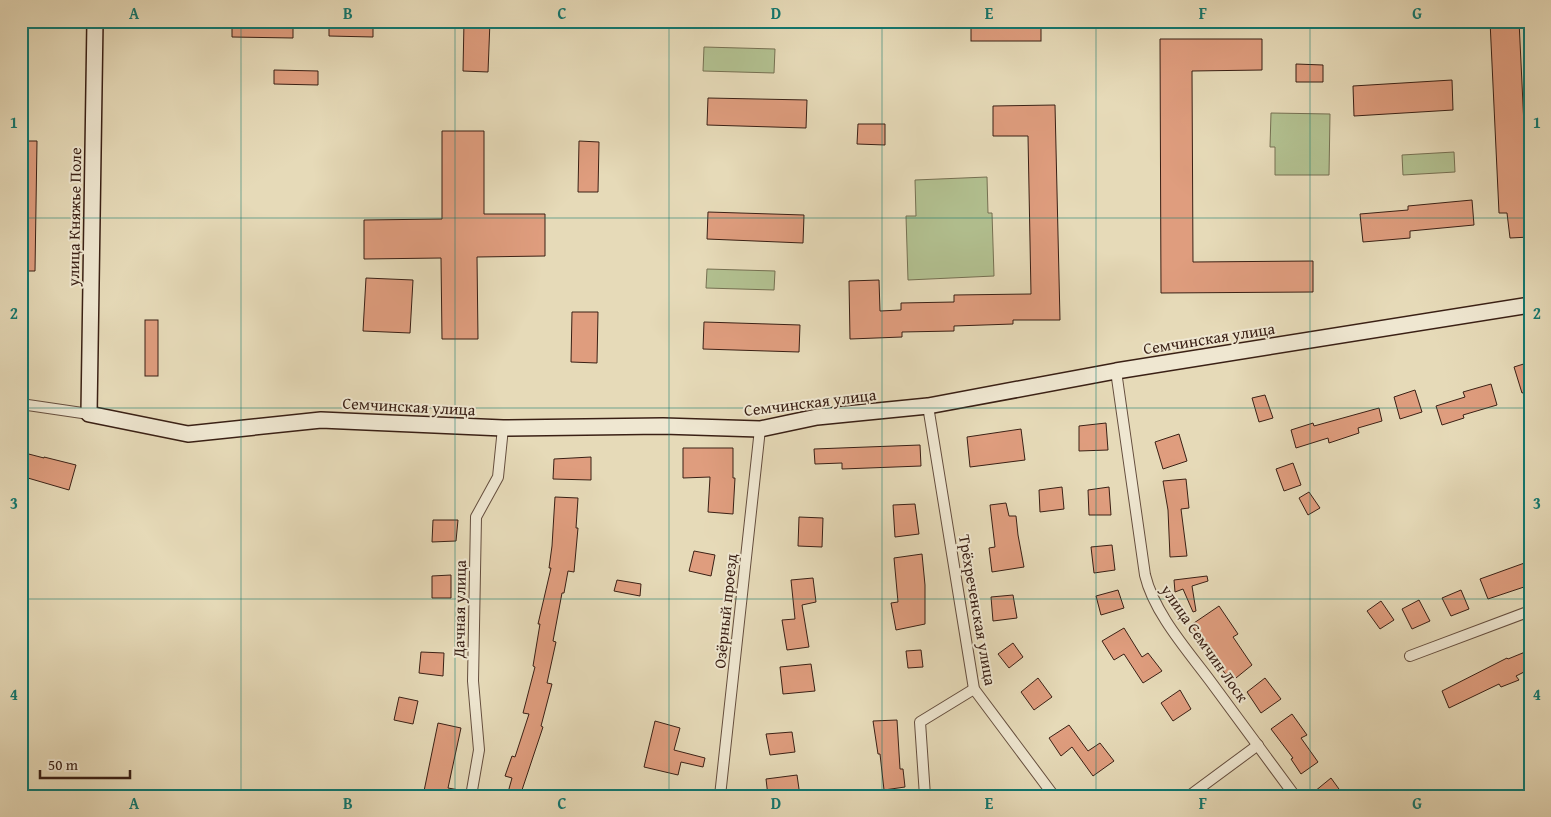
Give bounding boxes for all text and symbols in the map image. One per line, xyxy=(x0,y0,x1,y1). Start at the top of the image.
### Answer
text: A xyxy=(129,1,140,25)
text: B xyxy=(343,1,353,25)
text: C xyxy=(557,1,567,25)
text: D xyxy=(771,1,781,25)
text: E xyxy=(985,1,994,25)
text: F xyxy=(1199,1,1207,25)
text: G xyxy=(1412,1,1422,25)
text: 1 xyxy=(10,110,18,134)
text: 1 xyxy=(1533,110,1541,134)
street label: улица Княжье Поле xyxy=(61,147,87,288)
text: 2 xyxy=(10,301,18,325)
text: 2 xyxy=(1533,301,1541,325)
street label: Семчинская улица xyxy=(1141,316,1277,360)
street label: Семчинская улица xyxy=(743,382,878,422)
street label: Семчинская улица xyxy=(342,391,476,421)
text: 3 xyxy=(10,491,18,515)
text: 3 xyxy=(1533,491,1541,515)
street label: Трёхреченская улица xyxy=(953,533,1003,688)
street label: Озёрный проезд xyxy=(707,552,743,670)
street label: Дачная улица xyxy=(446,559,472,659)
street label: улица Семчин Лоск xyxy=(1155,578,1255,707)
text: 4 xyxy=(10,682,18,706)
text: 4 xyxy=(1533,682,1541,706)
scale bar xyxy=(40,747,130,779)
text: 50 m xyxy=(48,754,79,775)
text: A xyxy=(129,791,140,815)
text: B xyxy=(343,791,353,815)
text: C xyxy=(557,791,567,815)
text: D xyxy=(771,791,781,815)
text: E xyxy=(985,791,994,815)
text: F xyxy=(1199,791,1207,815)
text: G xyxy=(1412,791,1422,815)

